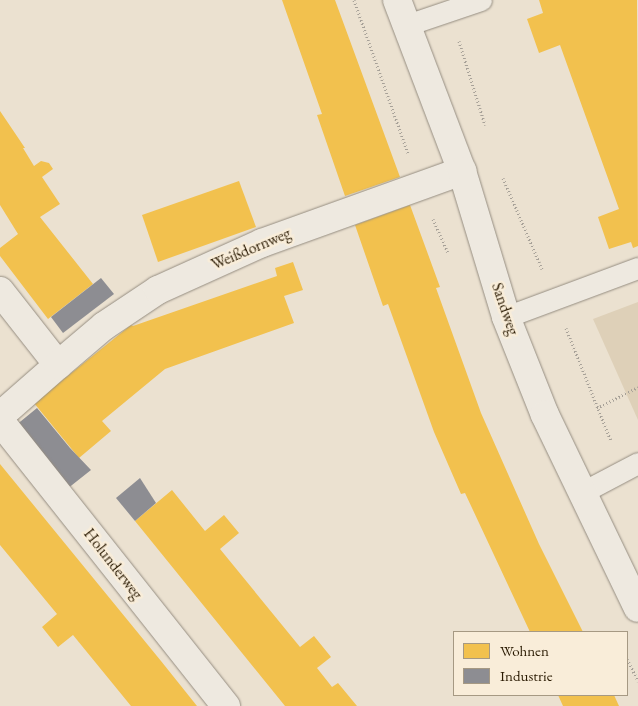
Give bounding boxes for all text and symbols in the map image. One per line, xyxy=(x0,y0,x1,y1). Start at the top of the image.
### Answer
street label: Weißdornweg xyxy=(208,224,294,274)
street label: Sandweg xyxy=(487,280,523,338)
street label: Holunderweg xyxy=(79,525,147,603)
legend xyxy=(453,631,628,696)
text: Wohnen xyxy=(500,641,549,660)
text: Industrie xyxy=(500,666,553,685)

